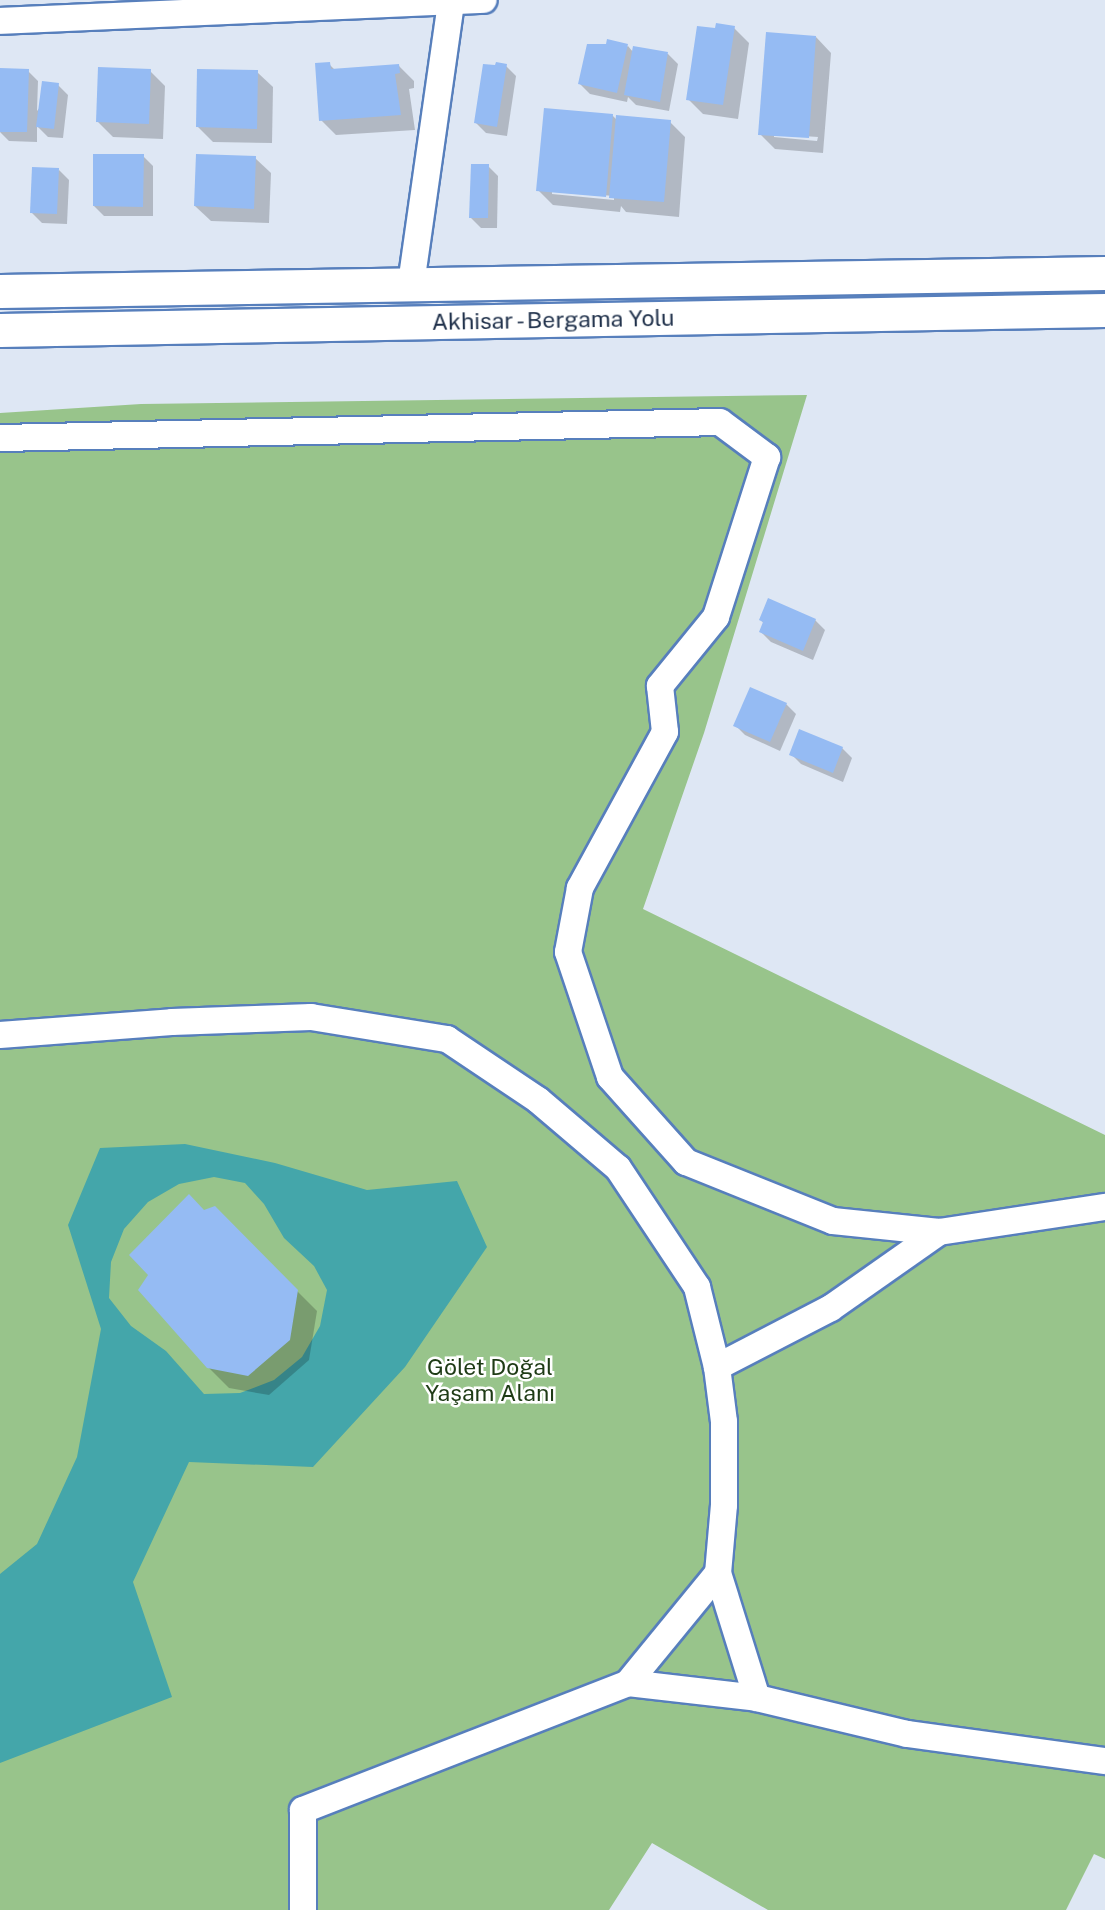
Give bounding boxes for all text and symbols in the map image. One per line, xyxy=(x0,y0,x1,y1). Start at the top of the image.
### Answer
street label: Akhisar - Bergama Yolu xyxy=(428,304,678,336)
park label: Gölet Doğal Yaşam Alanı xyxy=(425,1353,555,1407)

